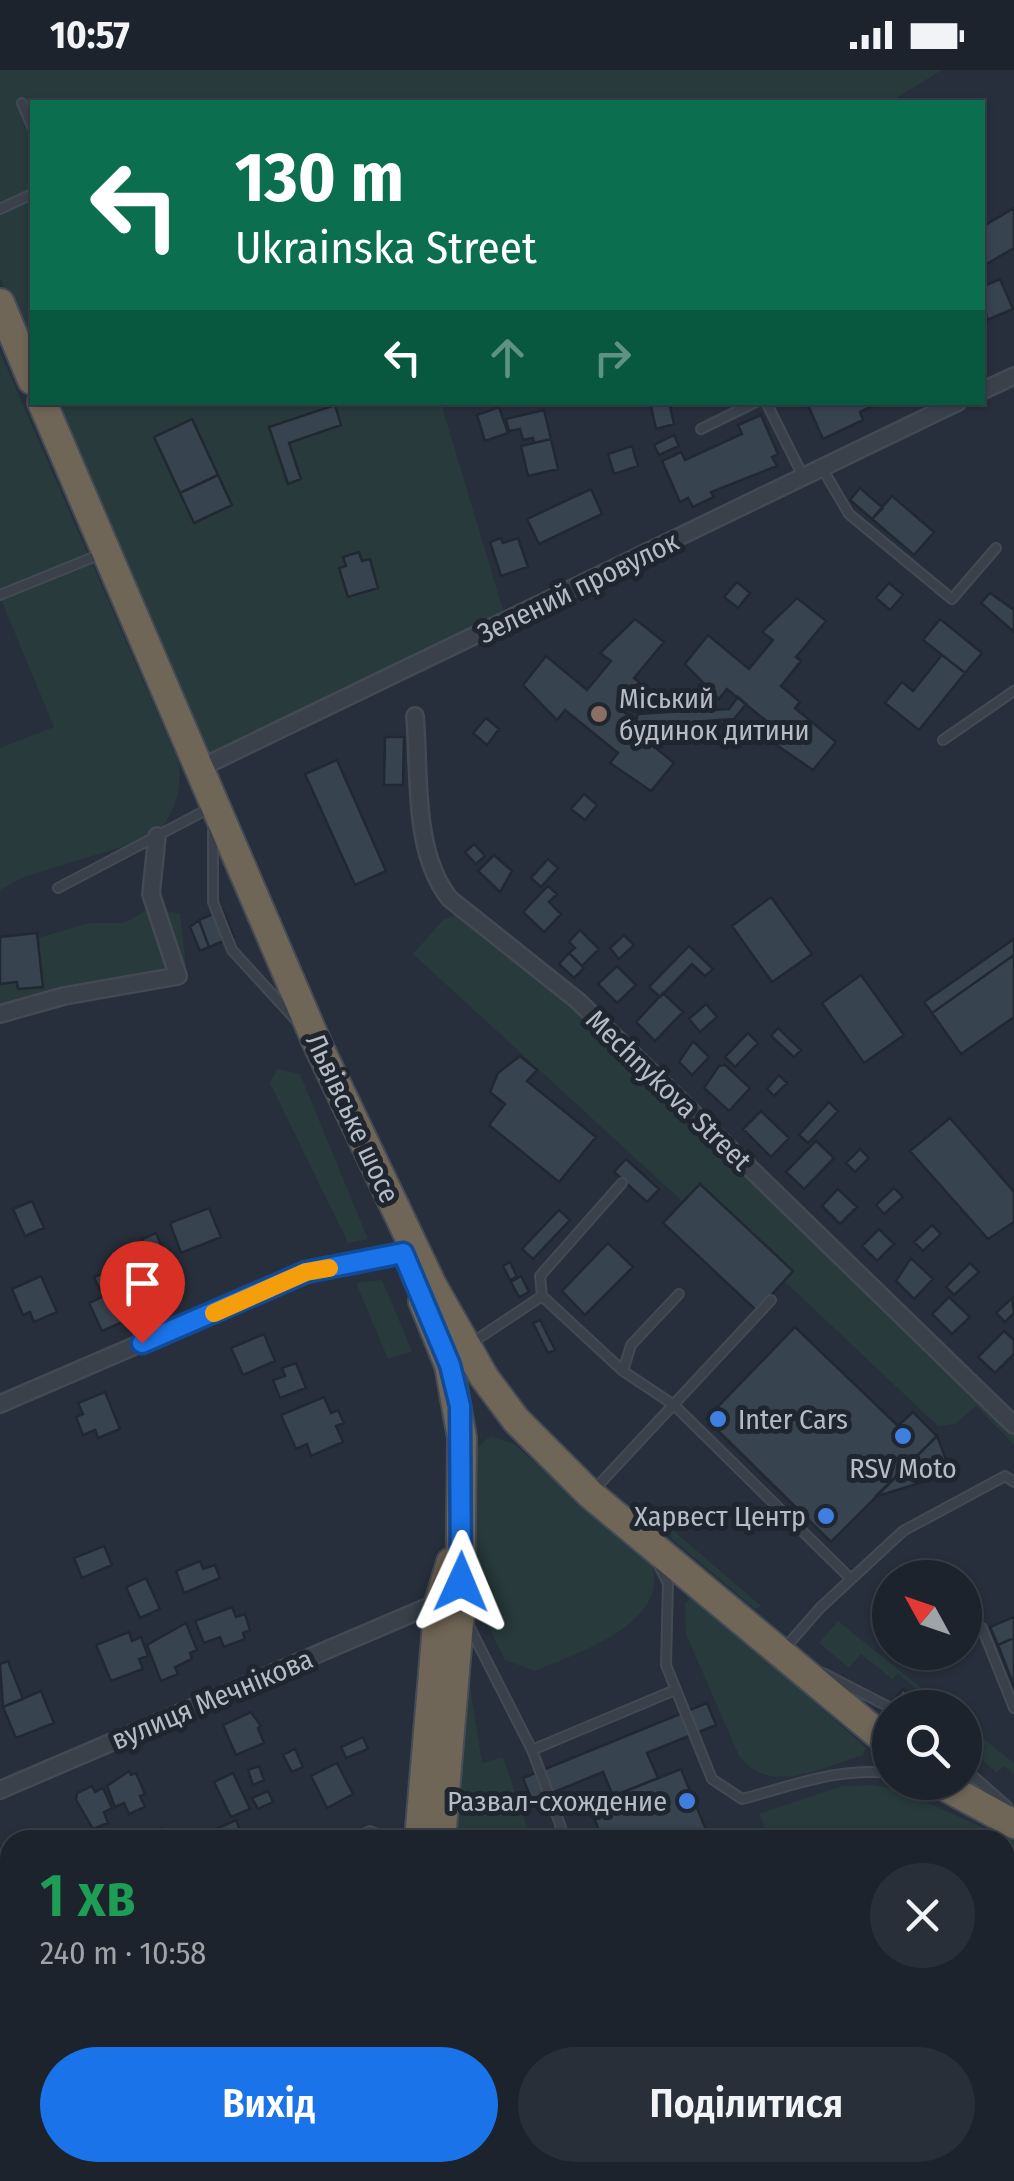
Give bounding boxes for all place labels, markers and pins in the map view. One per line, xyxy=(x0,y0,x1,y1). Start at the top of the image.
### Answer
place label: Міський будинок дитини xyxy=(619,682,810,747)
marker: Міський будинок дитини xyxy=(588,703,610,725)
pin xyxy=(100,1241,185,1344)
place label: Inter Cars xyxy=(738,1403,848,1436)
marker: Inter Cars xyxy=(707,1408,729,1430)
marker: RSV Moto xyxy=(892,1425,914,1447)
place label: RSV Moto xyxy=(849,1452,957,1485)
place label: Харвест Центр xyxy=(634,1500,806,1533)
marker: Харвест Центр xyxy=(815,1505,837,1527)
place label: Развал-схождение xyxy=(447,1785,667,1818)
marker: Развал-схождение xyxy=(676,1790,698,1812)

